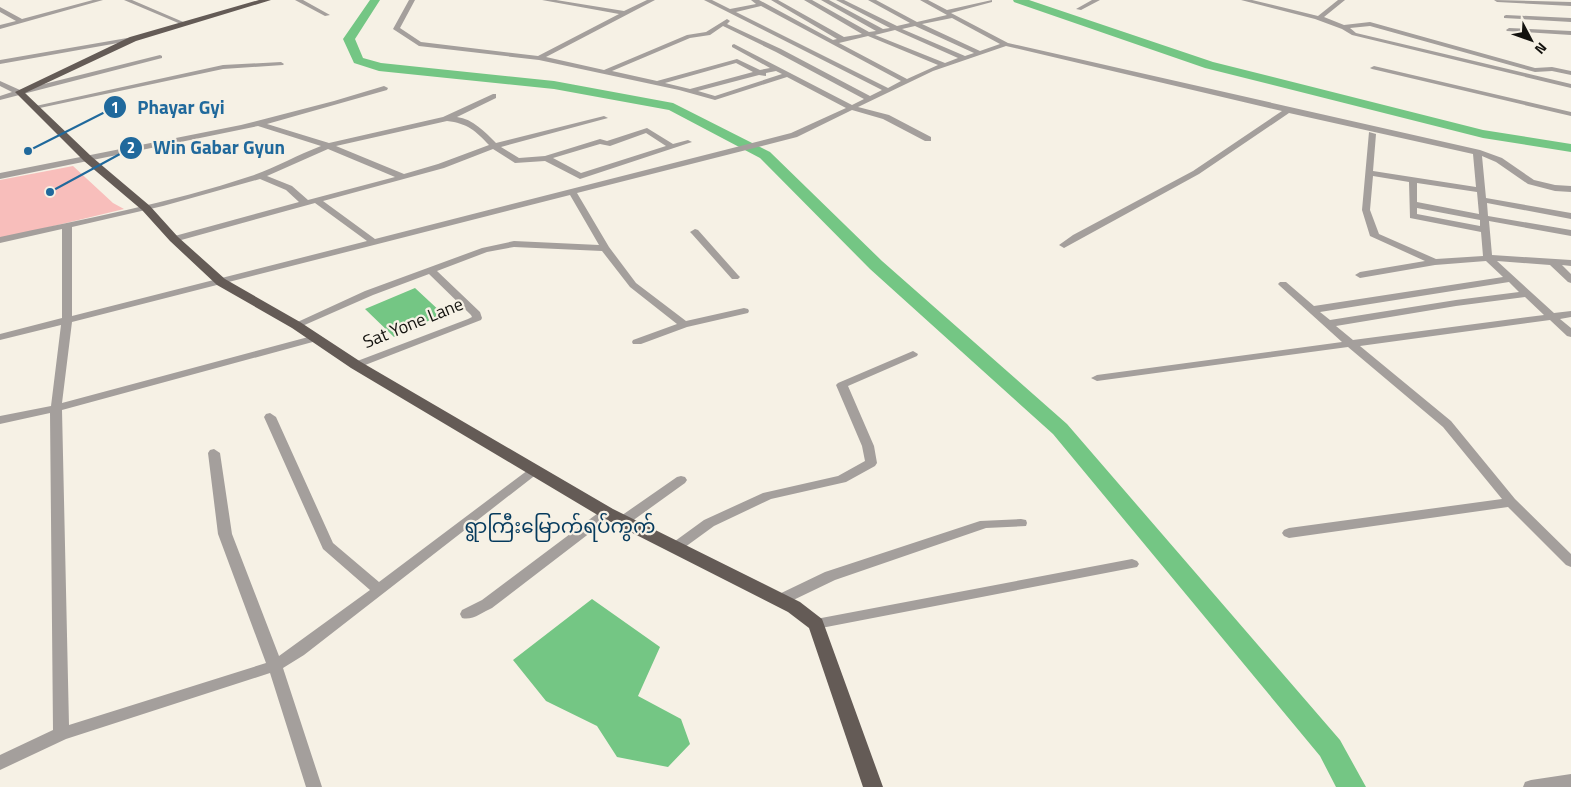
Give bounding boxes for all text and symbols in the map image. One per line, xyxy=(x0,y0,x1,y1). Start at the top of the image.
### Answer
north arrow xyxy=(1506,15,1556,65)
text: N xyxy=(1530,38,1552,59)
callout: Phayar Gyi xyxy=(102,90,235,124)
text: Phayar Gyi xyxy=(137,92,225,121)
text: 1 xyxy=(111,96,119,119)
callout: Win Gabar Gyun xyxy=(118,131,295,165)
text: Win Gabar Gyun xyxy=(153,132,285,161)
text: 2 xyxy=(127,136,135,159)
street label: Sat Yone Lane xyxy=(359,290,467,355)
district label: ရွာကြီးမြောက်ရပ်ကွက် xyxy=(464,510,656,542)

